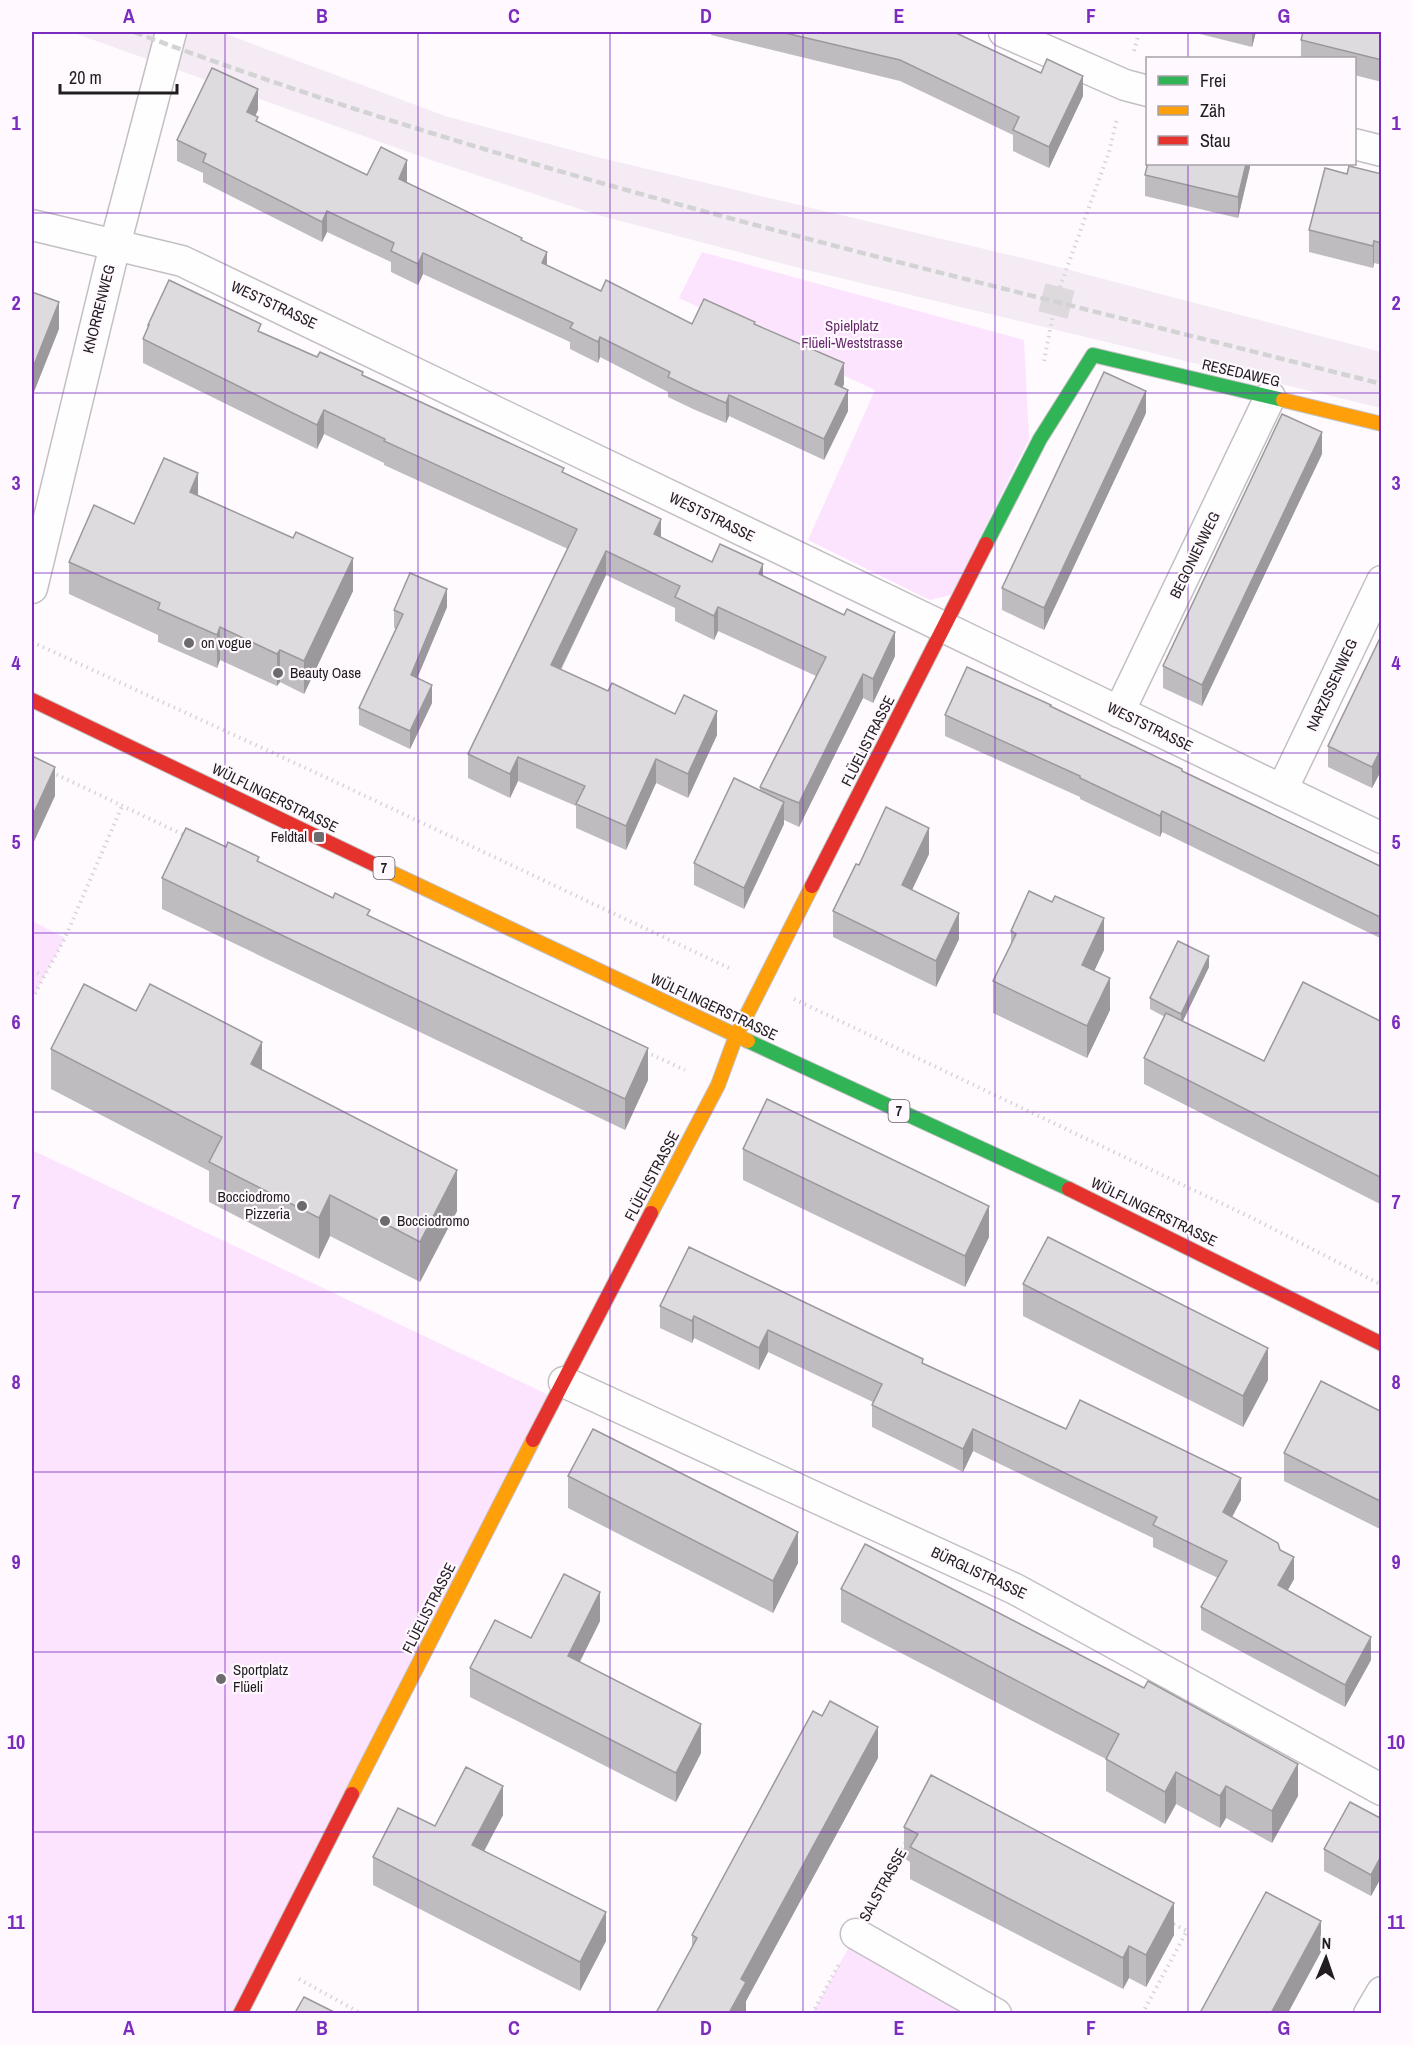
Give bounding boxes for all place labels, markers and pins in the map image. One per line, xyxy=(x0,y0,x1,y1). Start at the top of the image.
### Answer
place label: on vogue xyxy=(201,632,252,653)
marker: on vogue xyxy=(182,636,196,650)
place label: Beauty Oase xyxy=(290,662,361,683)
marker: Beauty Oase xyxy=(271,666,285,680)
place label: Feldtal xyxy=(271,826,307,847)
marker: Feldtal xyxy=(312,830,326,844)
place label: Bocciodromo Pizzeria xyxy=(218,1186,290,1224)
marker: Bocciodromo Pizzeria xyxy=(295,1199,309,1213)
place label: Bocciodromo xyxy=(397,1210,470,1231)
marker: Bocciodromo xyxy=(378,1214,392,1228)
place label: Sportplatz Flüeli xyxy=(233,1659,288,1697)
marker: Sportplatz Flüeli xyxy=(214,1672,228,1686)

